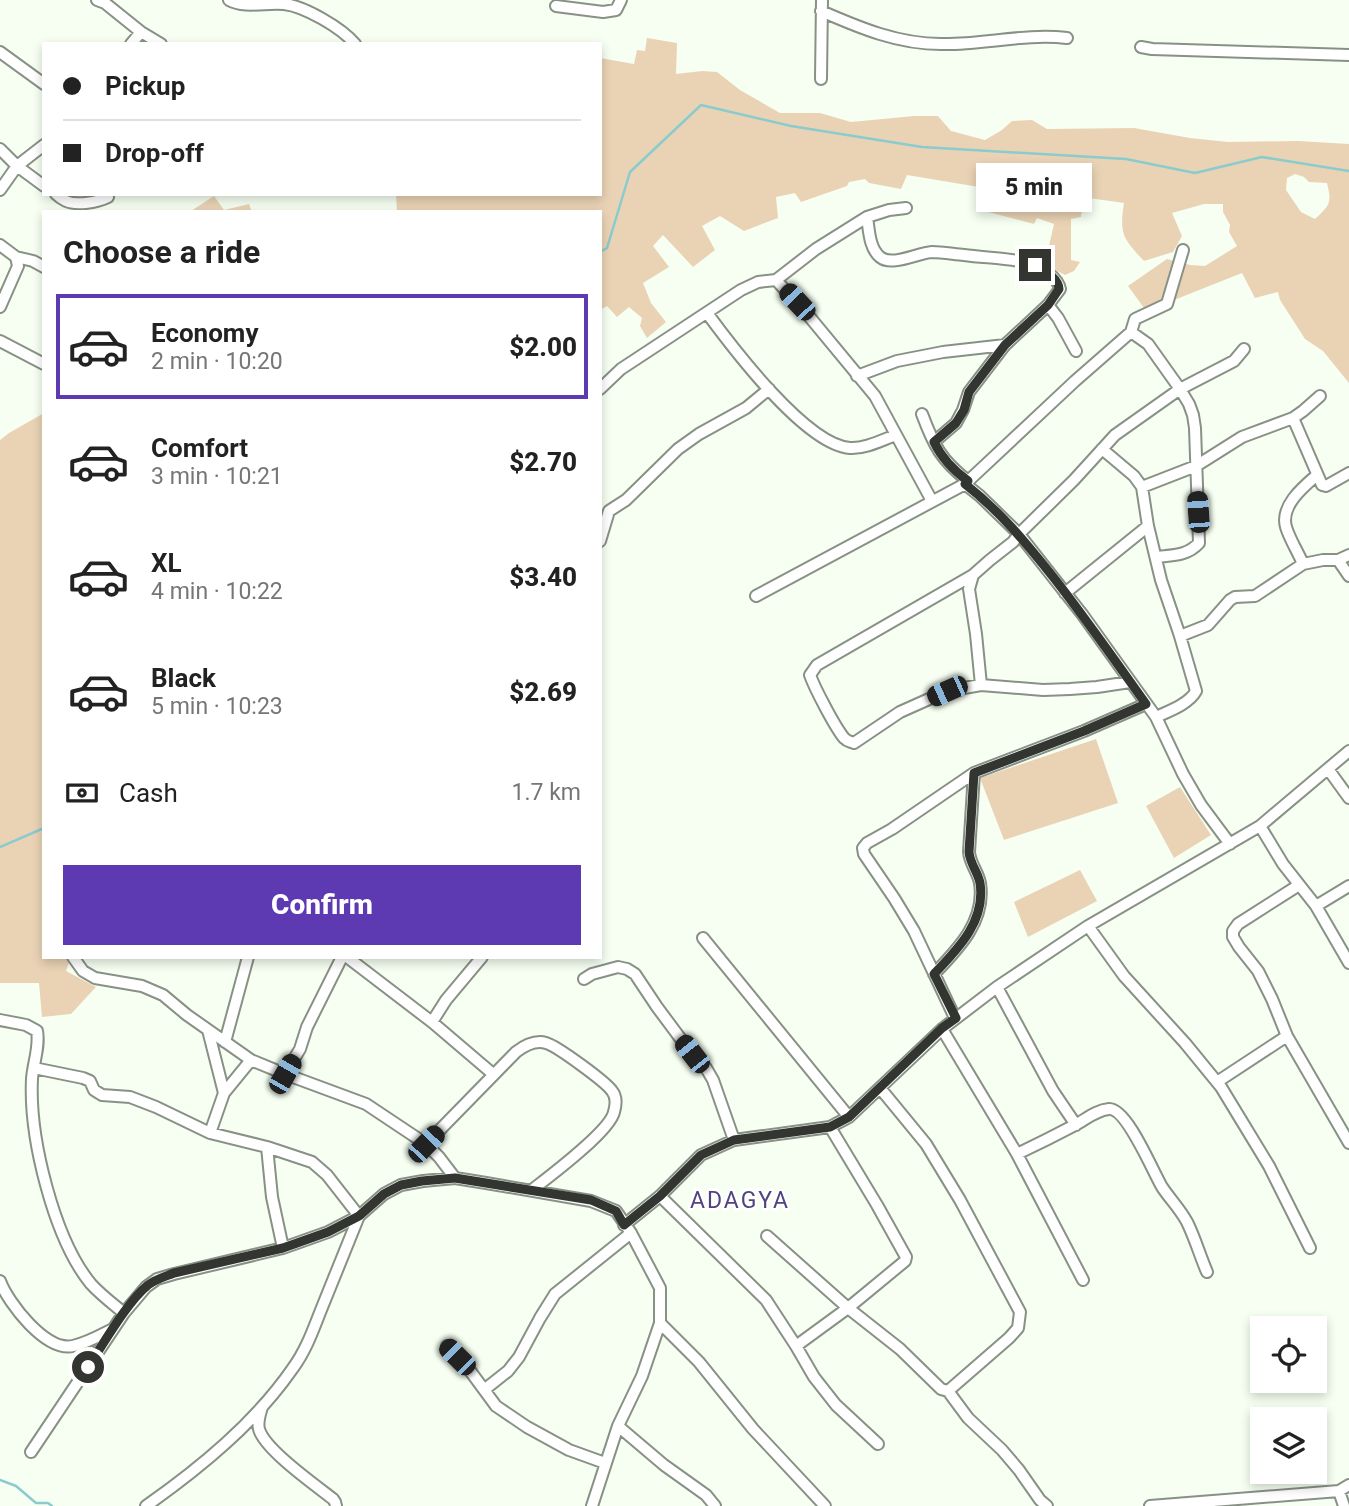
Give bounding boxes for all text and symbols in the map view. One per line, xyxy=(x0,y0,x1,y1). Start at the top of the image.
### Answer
text: Pickup xyxy=(105,71,185,101)
text: Drop-off xyxy=(105,138,204,168)
callout: 5 min xyxy=(977,163,1093,212)
text: 5 min xyxy=(1005,174,1063,201)
text: Choose a ride xyxy=(63,233,260,271)
route end xyxy=(1019,249,1051,281)
car xyxy=(775,279,820,325)
icon: car xyxy=(67,315,130,378)
text: Economy xyxy=(151,318,258,348)
text: $2.00 xyxy=(509,332,577,362)
text: 2 min · 10:20 xyxy=(151,348,283,375)
icon: car xyxy=(67,430,130,493)
text: Comfort xyxy=(151,433,248,463)
text: $2.70 xyxy=(509,447,577,477)
text: 3 min · 10:21 xyxy=(151,463,283,490)
car xyxy=(1187,490,1210,534)
icon: car xyxy=(67,545,130,608)
text: XL xyxy=(151,548,182,578)
text: $3.40 xyxy=(509,562,577,592)
text: 4 min · 10:22 xyxy=(151,578,283,605)
icon: car xyxy=(67,660,130,723)
text: Black xyxy=(151,663,216,693)
car xyxy=(924,673,971,709)
text: $2.69 xyxy=(509,677,577,707)
text: 5 min · 10:23 xyxy=(151,693,283,720)
icon: cash xyxy=(63,774,101,812)
text: Cash xyxy=(119,778,178,808)
text: 1.7 km xyxy=(512,779,581,806)
button: Confirm xyxy=(63,865,581,945)
car xyxy=(671,1031,714,1077)
car xyxy=(266,1051,305,1097)
car xyxy=(404,1122,449,1166)
district label: ADAGYA xyxy=(690,1187,790,1214)
map controls xyxy=(1250,1316,1327,1484)
button: locate xyxy=(1250,1316,1327,1393)
car xyxy=(435,1335,480,1379)
route start xyxy=(72,1351,104,1383)
button: layers xyxy=(1250,1407,1327,1484)

